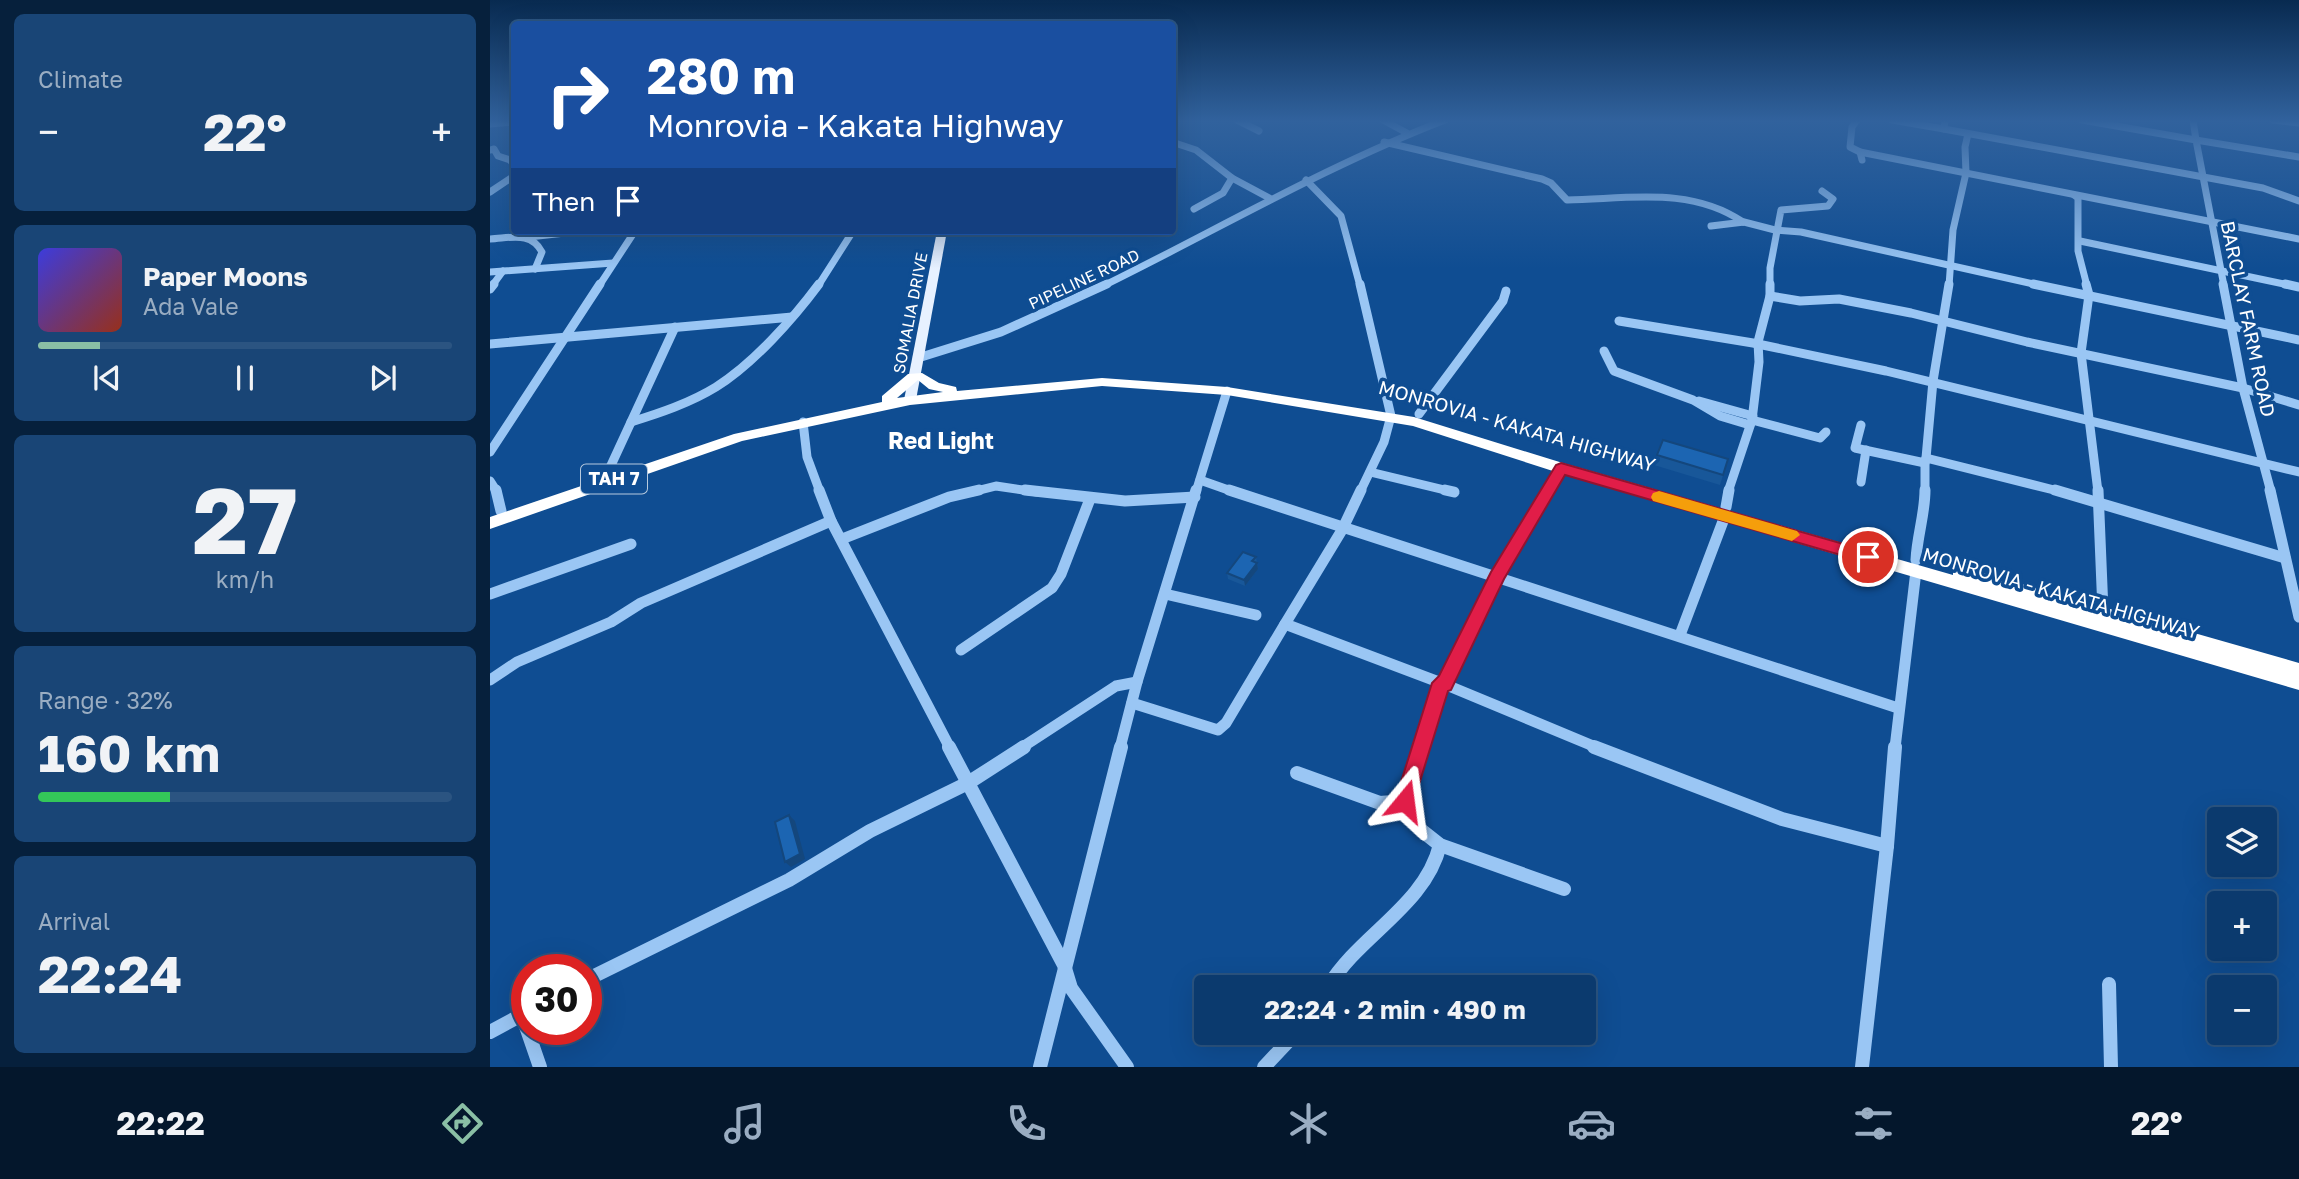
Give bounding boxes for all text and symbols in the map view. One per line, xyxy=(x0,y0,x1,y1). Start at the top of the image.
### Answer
text: 280 m xyxy=(647,46,795,105)
icon: right xyxy=(532,49,623,140)
text: Climate xyxy=(38,65,123,93)
text: 22° xyxy=(203,100,287,162)
text: Monrovia - Kakata Highway xyxy=(647,106,1064,144)
text: − xyxy=(38,109,59,154)
text: + xyxy=(431,109,452,154)
icon: arrive xyxy=(609,182,647,220)
text: Then xyxy=(532,186,595,217)
street label: BARCLAY FARM ROAD xyxy=(2216,219,2280,419)
street label: PIPELINE ROAD xyxy=(1025,245,1143,313)
street label: SOMALIA DRIVE xyxy=(888,251,932,375)
text: Paper Moons xyxy=(143,261,308,292)
text: Ada Vale xyxy=(143,292,239,320)
icon: previous xyxy=(88,359,126,397)
icon: pause xyxy=(226,359,264,397)
icon: next xyxy=(364,359,402,397)
street label: MONROVIA - KAKATA HIGHWAY xyxy=(1376,375,1658,476)
district label: Red Light xyxy=(888,426,994,454)
road number: TAH 7 xyxy=(581,464,647,494)
text: 27 xyxy=(192,465,298,574)
pin xyxy=(1838,527,1898,587)
icon: arrive xyxy=(1849,538,1887,576)
street label: MONROVIA - KAKATA HIGHWAY xyxy=(1920,542,2202,643)
text: km/h xyxy=(216,565,274,593)
text: Range · 32% xyxy=(38,686,173,714)
text: 160 km xyxy=(38,721,220,783)
position arrow xyxy=(1368,764,1442,838)
map controls xyxy=(2207,807,2277,1045)
button: layers xyxy=(2207,807,2277,877)
button: + xyxy=(2207,891,2277,961)
text: Arrival xyxy=(38,907,110,935)
text: 22:24 xyxy=(38,942,182,1004)
speed limit sign: 30 xyxy=(511,954,602,1045)
button: − xyxy=(2207,975,2277,1045)
text: 22:24 · 2 min · 490 m xyxy=(1264,994,1526,1025)
icon: directions xyxy=(438,1099,487,1148)
icon: music xyxy=(720,1099,769,1148)
icon: phone xyxy=(1002,1099,1051,1148)
icon: climate xyxy=(1284,1099,1333,1148)
icon: car xyxy=(1567,1099,1616,1148)
icon: filters xyxy=(1849,1099,1898,1148)
text: 22:22 xyxy=(117,1104,205,1142)
text: 22° xyxy=(2131,1104,2182,1142)

